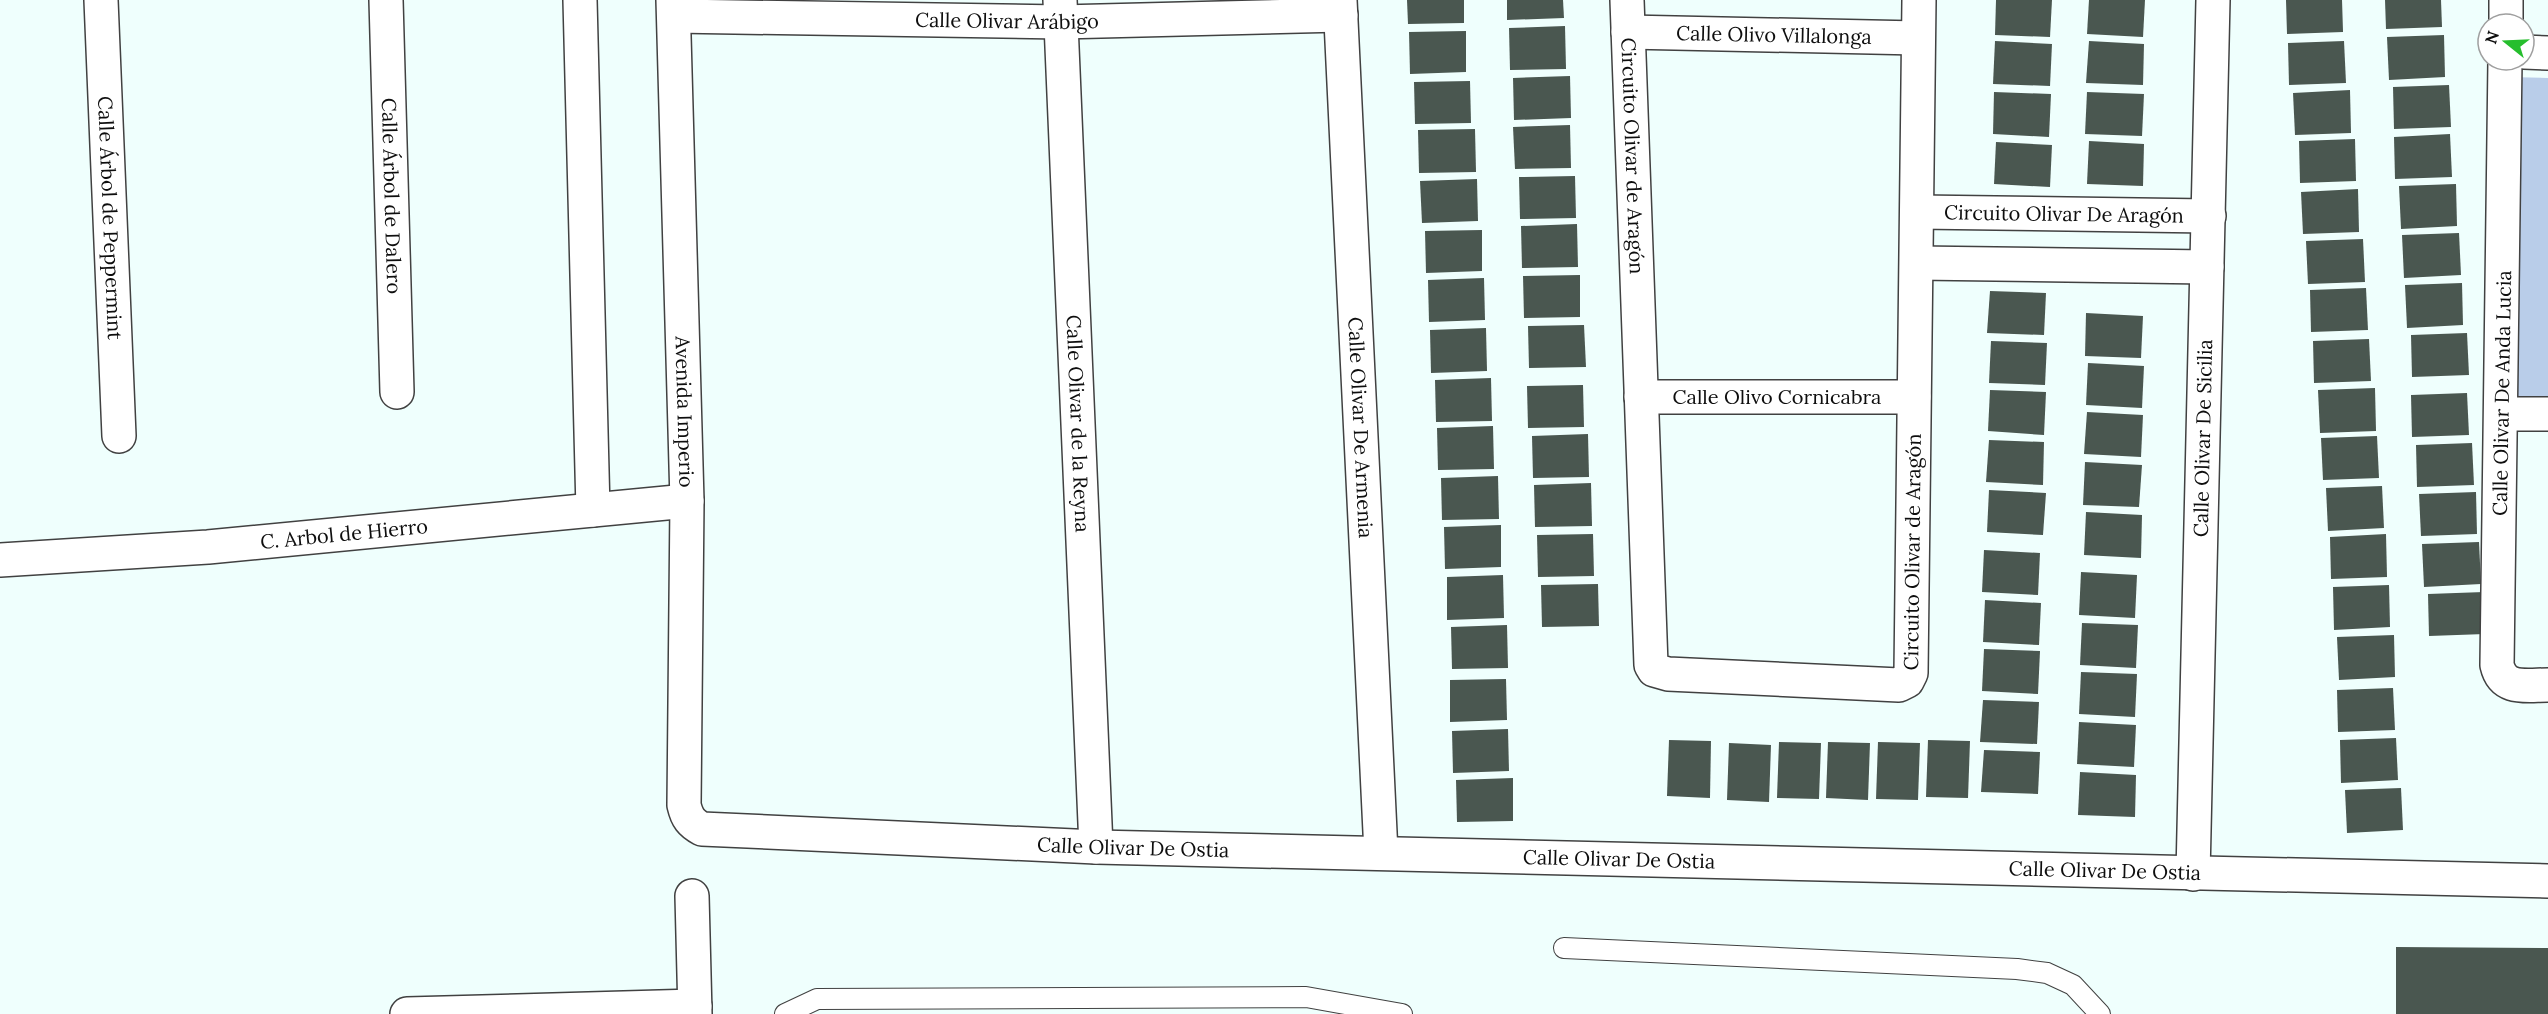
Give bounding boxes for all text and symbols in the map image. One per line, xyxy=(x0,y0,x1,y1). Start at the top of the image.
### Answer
street label: Calle Olivar Arábigo xyxy=(915,7,1099,34)
north arrow xyxy=(2476,12,2536,72)
street label: Calle Olivo Villalonga xyxy=(1676,20,1872,49)
text: N xyxy=(2480,28,2503,46)
street label: Circuito Olivar de Aragón xyxy=(1616,37,1650,275)
street label: Calle Árbol de Peppermint xyxy=(93,95,128,340)
street label: Calle Árbol de Dalero xyxy=(377,97,407,294)
street label: Circuito Olivar De Aragón xyxy=(1944,199,2184,228)
street label: Calle Olivar De Anda Lucia xyxy=(2487,270,2516,516)
street label: Calle Olivar de la Reyna xyxy=(1061,314,1096,533)
street label: Calle Olivar De Armenia xyxy=(1343,316,1379,539)
street label: Avenida Imperio xyxy=(670,335,700,488)
street label: Calle Olivar De Sicilia xyxy=(2188,339,2217,537)
street label: Calle Olivo Cornicabra xyxy=(1673,384,1881,409)
street label: Circuito Olivar de Aragón xyxy=(1898,433,1926,671)
street label: C. Arbol de Hierro xyxy=(259,513,429,554)
street label: Calle Olivar De Ostia xyxy=(1037,831,1230,862)
street label: Calle Olivar De Ostia xyxy=(1523,844,1715,873)
street label: Calle Olivar De Ostia xyxy=(2008,855,2201,885)

